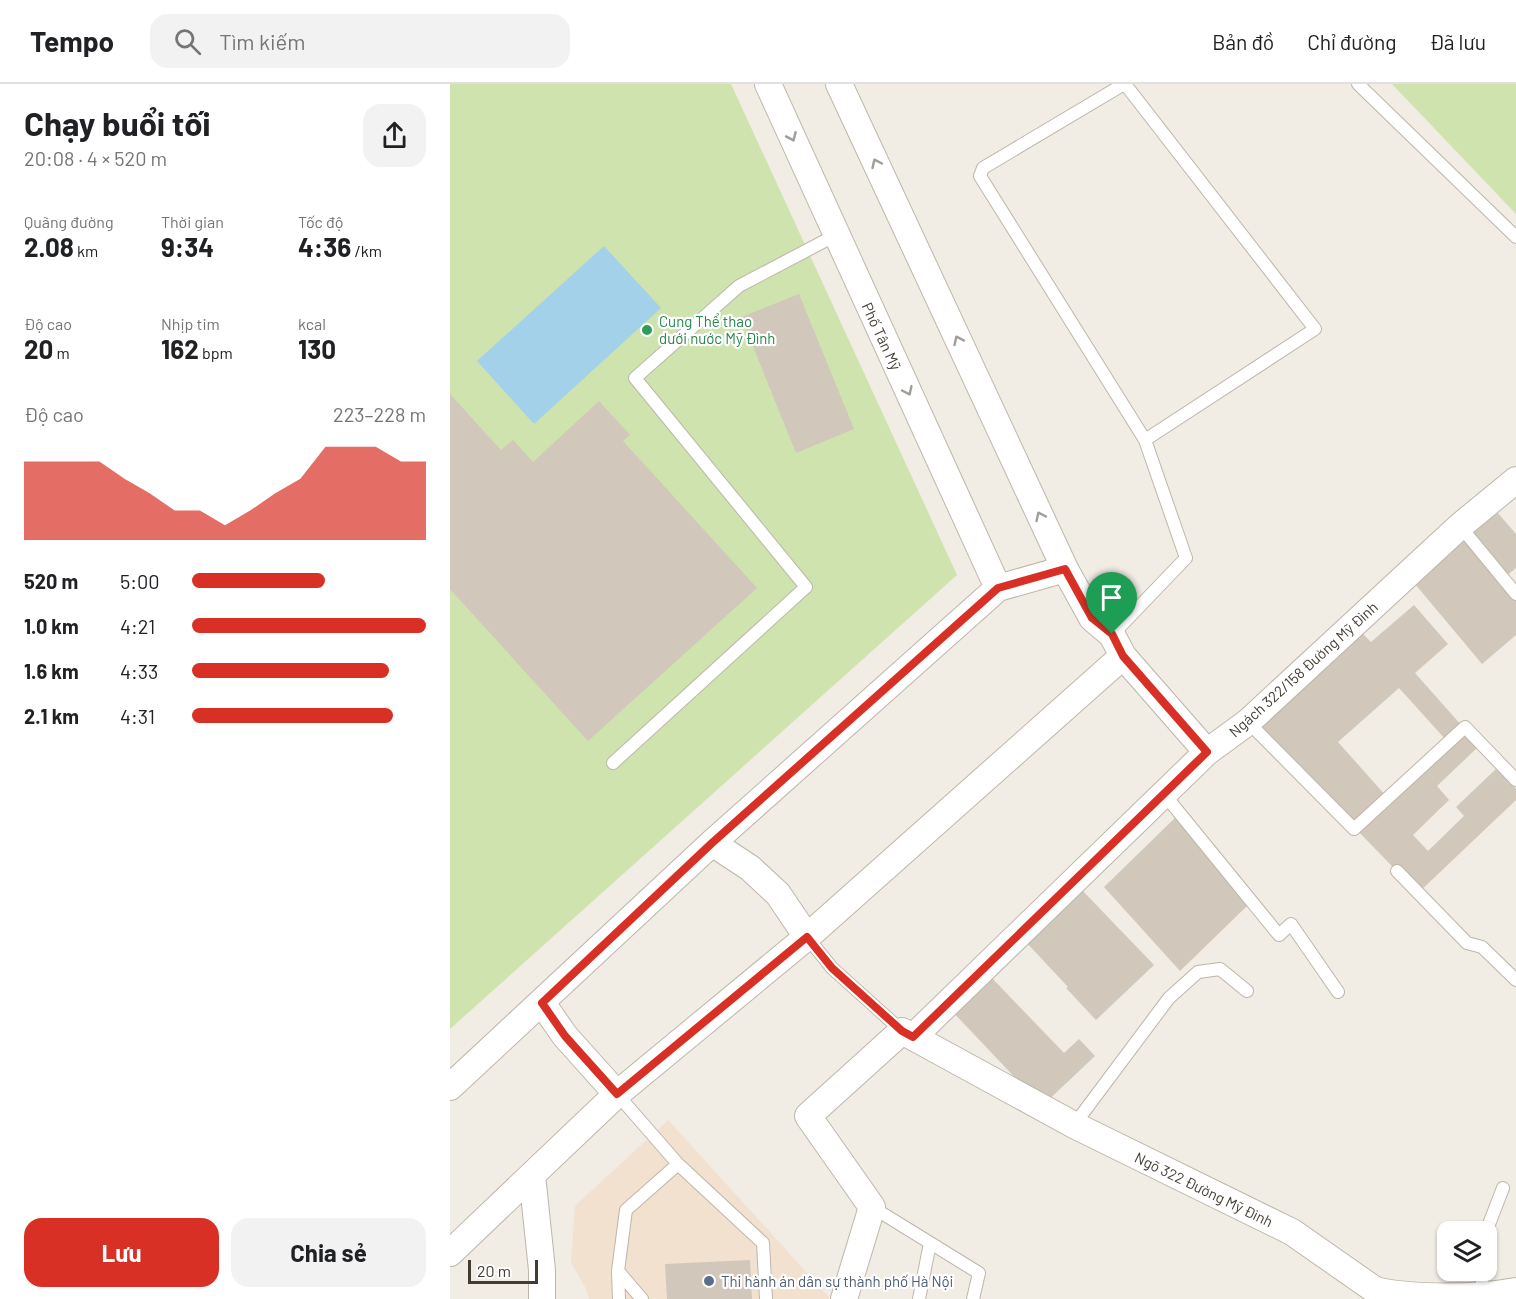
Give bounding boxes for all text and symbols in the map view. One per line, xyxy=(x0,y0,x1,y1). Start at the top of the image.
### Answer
search box xyxy=(150,14,570,68)
text: Tempo xyxy=(30,24,114,58)
icon: search xyxy=(171,25,204,58)
text: Tìm kiếm xyxy=(219,28,305,54)
text: Bản đồ xyxy=(1212,29,1274,54)
text: Chỉ đường xyxy=(1307,29,1396,54)
text: Đã lưu xyxy=(1429,29,1486,54)
text: Chạy buổi tối xyxy=(24,103,211,143)
button: share xyxy=(363,104,426,167)
one-way arrow xyxy=(785,131,797,142)
text: 20:08 · 4 × 520 m xyxy=(24,146,167,170)
one-way arrow xyxy=(871,158,883,169)
text: Quãng đường xyxy=(24,212,113,231)
text: Thời gian xyxy=(161,212,224,231)
text: Tốc độ xyxy=(298,212,343,231)
text: 2.08 xyxy=(24,231,74,262)
text: 9:34 xyxy=(161,231,214,262)
text: 4:36 xyxy=(298,231,351,262)
text: km xyxy=(74,241,98,260)
text: /km xyxy=(351,241,382,260)
street label: Phố Tân Mỹ xyxy=(859,299,906,373)
place label: Cung Thể thao dưới nước Mỹ Đình xyxy=(659,312,775,347)
text: Độ cao xyxy=(24,314,72,333)
text: Nhịp tim xyxy=(161,314,220,333)
text: kcal xyxy=(298,314,326,333)
marker: Cung Thể thao dưới nước Mỹ Đình xyxy=(640,323,654,337)
text: 20 xyxy=(24,333,53,364)
text: 162 xyxy=(161,333,199,364)
text: 130 xyxy=(298,333,336,364)
one-way arrow xyxy=(953,335,965,346)
text: m xyxy=(53,343,70,362)
text: bpm xyxy=(199,343,233,362)
one-way arrow xyxy=(900,385,912,396)
text: Độ cao xyxy=(24,402,84,426)
text: 223–228 m xyxy=(333,402,426,426)
one-way arrow xyxy=(1036,512,1048,523)
text: 520 m xyxy=(24,569,78,593)
text: 5:00 xyxy=(120,569,160,593)
pin xyxy=(1086,572,1137,634)
icon: arrive xyxy=(1095,581,1128,614)
street label: Ngách 322/158 Đường Mỹ Đình xyxy=(1225,598,1381,740)
text: 1.0 km xyxy=(24,614,79,638)
text: 4:21 xyxy=(120,614,155,638)
text: 1.6 km xyxy=(24,659,79,683)
text: 4:33 xyxy=(120,659,158,683)
text: 2.1 km xyxy=(24,704,79,728)
text: 4:31 xyxy=(120,704,155,728)
street label: Ngõ 322 Đường Mỹ Đình xyxy=(1132,1148,1276,1230)
button: Lưu xyxy=(24,1218,219,1287)
button: Chia sẻ xyxy=(231,1218,426,1287)
map controls xyxy=(1437,1221,1497,1281)
button: layers xyxy=(1437,1221,1497,1281)
scale bar xyxy=(468,1257,538,1284)
text: 20 m xyxy=(477,1261,511,1280)
place label: Thi hành án dân sự thành phố Hà Nội xyxy=(721,1272,953,1290)
marker: Thi hành án dân sự thành phố Hà Nội xyxy=(702,1274,716,1288)

